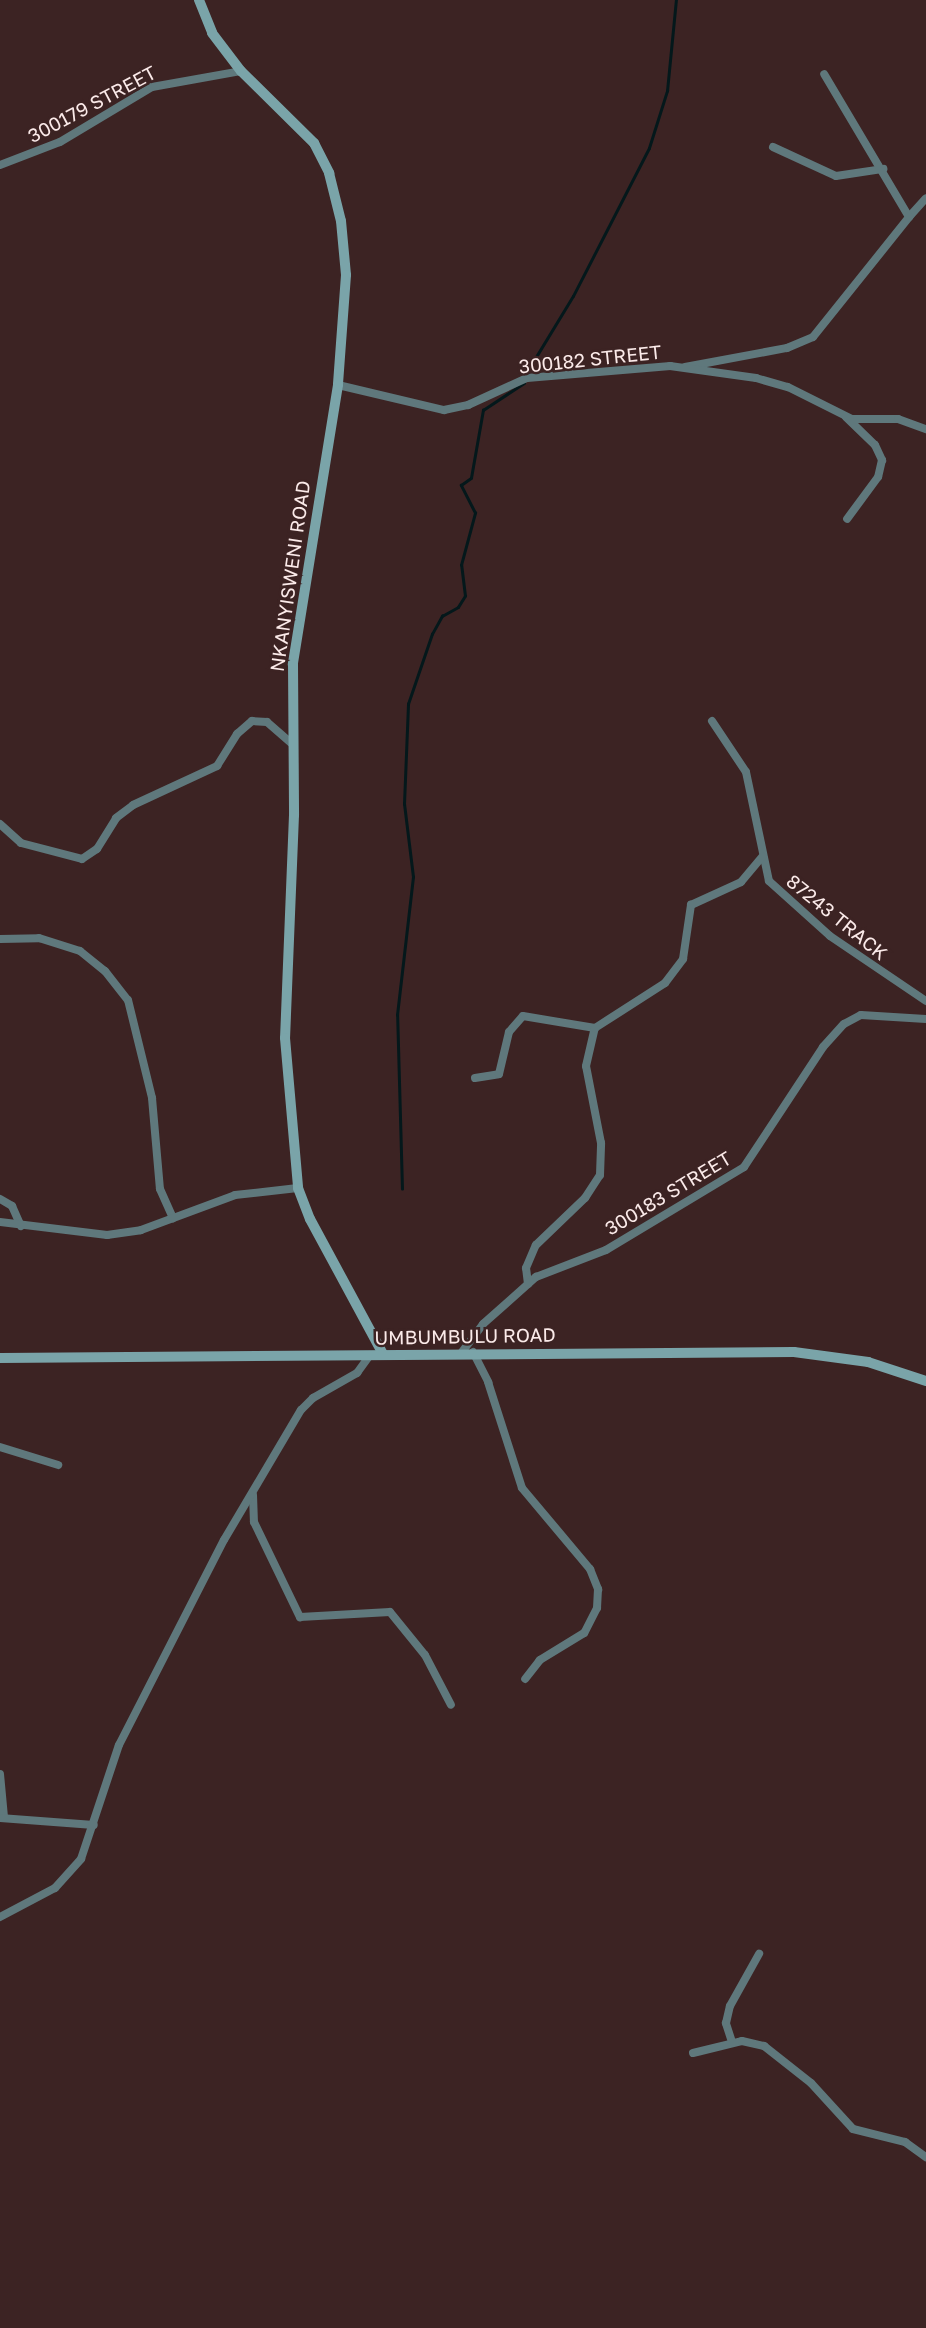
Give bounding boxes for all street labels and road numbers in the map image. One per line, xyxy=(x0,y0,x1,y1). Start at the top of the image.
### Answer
street label: 300179 STREET xyxy=(24,61,160,147)
street label: 300182 STREET xyxy=(518,340,662,378)
street label: NKANYISWENI ROAD xyxy=(265,479,315,673)
street label: 87243 TRACK xyxy=(782,869,892,965)
street label: 300183 STREET xyxy=(601,1146,735,1240)
street label: UMBUMBULU ROAD xyxy=(374,1323,556,1349)

